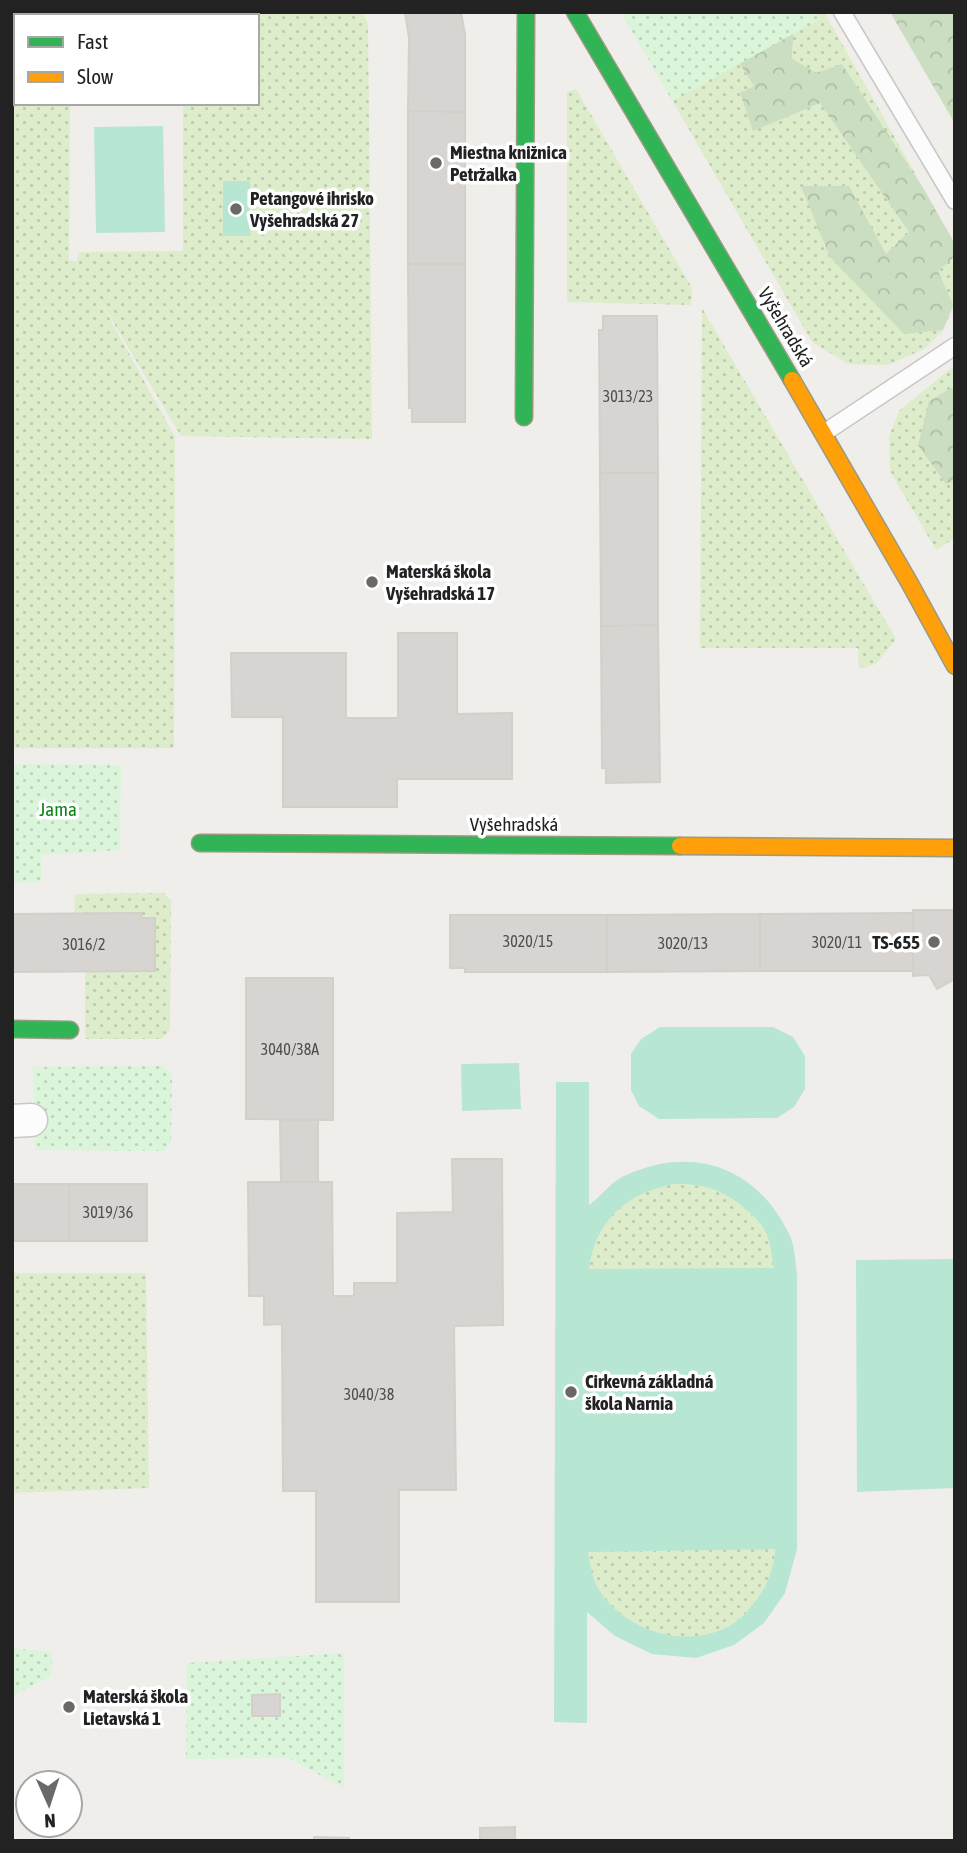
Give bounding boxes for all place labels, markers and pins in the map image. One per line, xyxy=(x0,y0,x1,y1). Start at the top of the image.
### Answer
place label: Miestna knižnica Petržalka xyxy=(450,141,567,185)
marker: Miestna knižnica Petržalka xyxy=(428,155,444,171)
place label: Petangové ihrisko Vyšehradská 27 xyxy=(249,187,374,231)
marker: Petangové ihrisko Vyšehradská 27 xyxy=(228,201,244,217)
place label: Materská škola Vyšehradská 17 xyxy=(385,560,495,604)
marker: Materská škola Vyšehradská 17 xyxy=(364,574,380,590)
place label: TS-655 xyxy=(872,931,920,953)
marker: TS-655 xyxy=(926,934,942,950)
place label: Cirkevná základná škola Narnia xyxy=(585,1370,714,1414)
marker: Cirkevná základná škola Narnia xyxy=(563,1384,579,1400)
place label: Materská škola Lietavská 1 xyxy=(83,1685,188,1729)
marker: Materská škola Lietavská 1 xyxy=(61,1699,77,1715)

